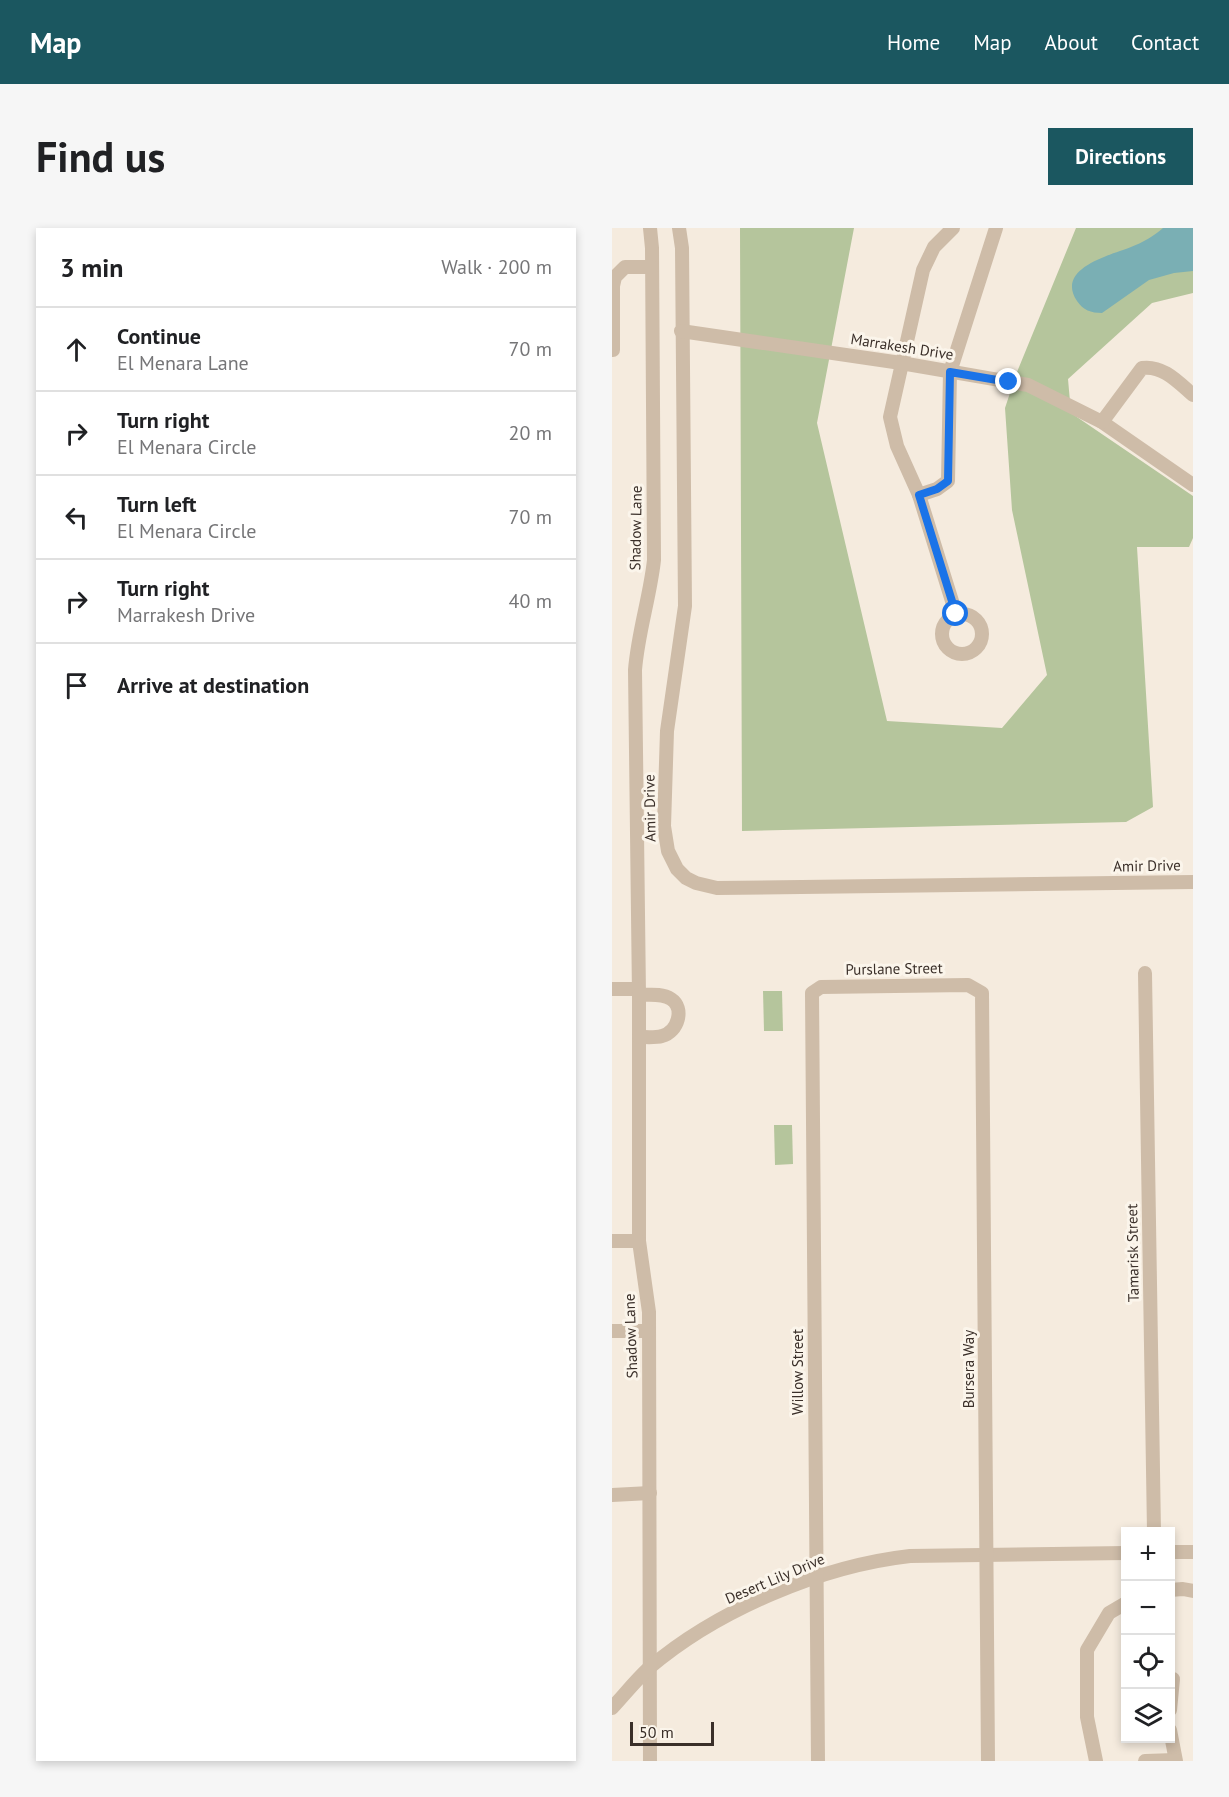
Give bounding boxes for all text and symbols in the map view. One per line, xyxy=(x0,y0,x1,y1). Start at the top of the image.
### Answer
text: Map xyxy=(30,24,81,61)
text: Home xyxy=(887,29,940,56)
text: Map xyxy=(973,29,1012,56)
text: About xyxy=(1045,29,1098,56)
text: Contact xyxy=(1131,29,1199,56)
button: Directions xyxy=(1048,128,1193,185)
text: Find us xyxy=(36,129,165,184)
text: 3 min xyxy=(60,251,123,284)
text: Walk · 200 m xyxy=(441,254,552,280)
text: Continue xyxy=(117,322,201,350)
street label: Marrakesh Drive xyxy=(849,329,955,364)
icon: ahead xyxy=(60,333,93,366)
text: 70 m xyxy=(509,336,552,362)
text: El Menara Lane xyxy=(117,350,249,376)
route end xyxy=(995,368,1021,394)
text: Turn right xyxy=(117,406,209,434)
icon: right xyxy=(60,417,93,450)
text: 20 m xyxy=(509,420,552,446)
text: El Menara Circle xyxy=(117,434,256,460)
street label: Shadow Lane xyxy=(625,485,646,571)
text: Turn left xyxy=(117,490,197,518)
icon: left xyxy=(60,501,93,534)
text: 70 m xyxy=(509,504,552,530)
text: El Menara Circle xyxy=(117,518,256,544)
text: Turn right xyxy=(117,574,209,602)
icon: right xyxy=(60,585,93,618)
text: 40 m xyxy=(509,588,552,614)
route start xyxy=(942,600,968,626)
text: Marrakesh Drive xyxy=(117,602,255,628)
icon: arrive xyxy=(60,669,93,702)
text: Arrive at destination xyxy=(117,671,309,699)
street label: Amir Drive xyxy=(639,774,660,842)
street label: Amir Drive xyxy=(1113,855,1181,876)
street label: Purslane Street xyxy=(845,958,943,979)
street label: Tamarisk Street xyxy=(1122,1204,1143,1302)
street label: Shadow Lane xyxy=(620,1293,641,1379)
street label: Willow Street xyxy=(788,1329,807,1415)
street label: Bursera Way xyxy=(959,1330,978,1408)
map controls xyxy=(1121,1527,1175,1743)
button: + xyxy=(1121,1527,1175,1581)
street label: Desert Lily Drive xyxy=(722,1549,827,1608)
button: − xyxy=(1121,1581,1175,1635)
button: locate xyxy=(1121,1635,1175,1689)
button: layers xyxy=(1121,1689,1175,1743)
scale bar xyxy=(630,1719,714,1746)
text: 50 m xyxy=(639,1722,674,1742)

